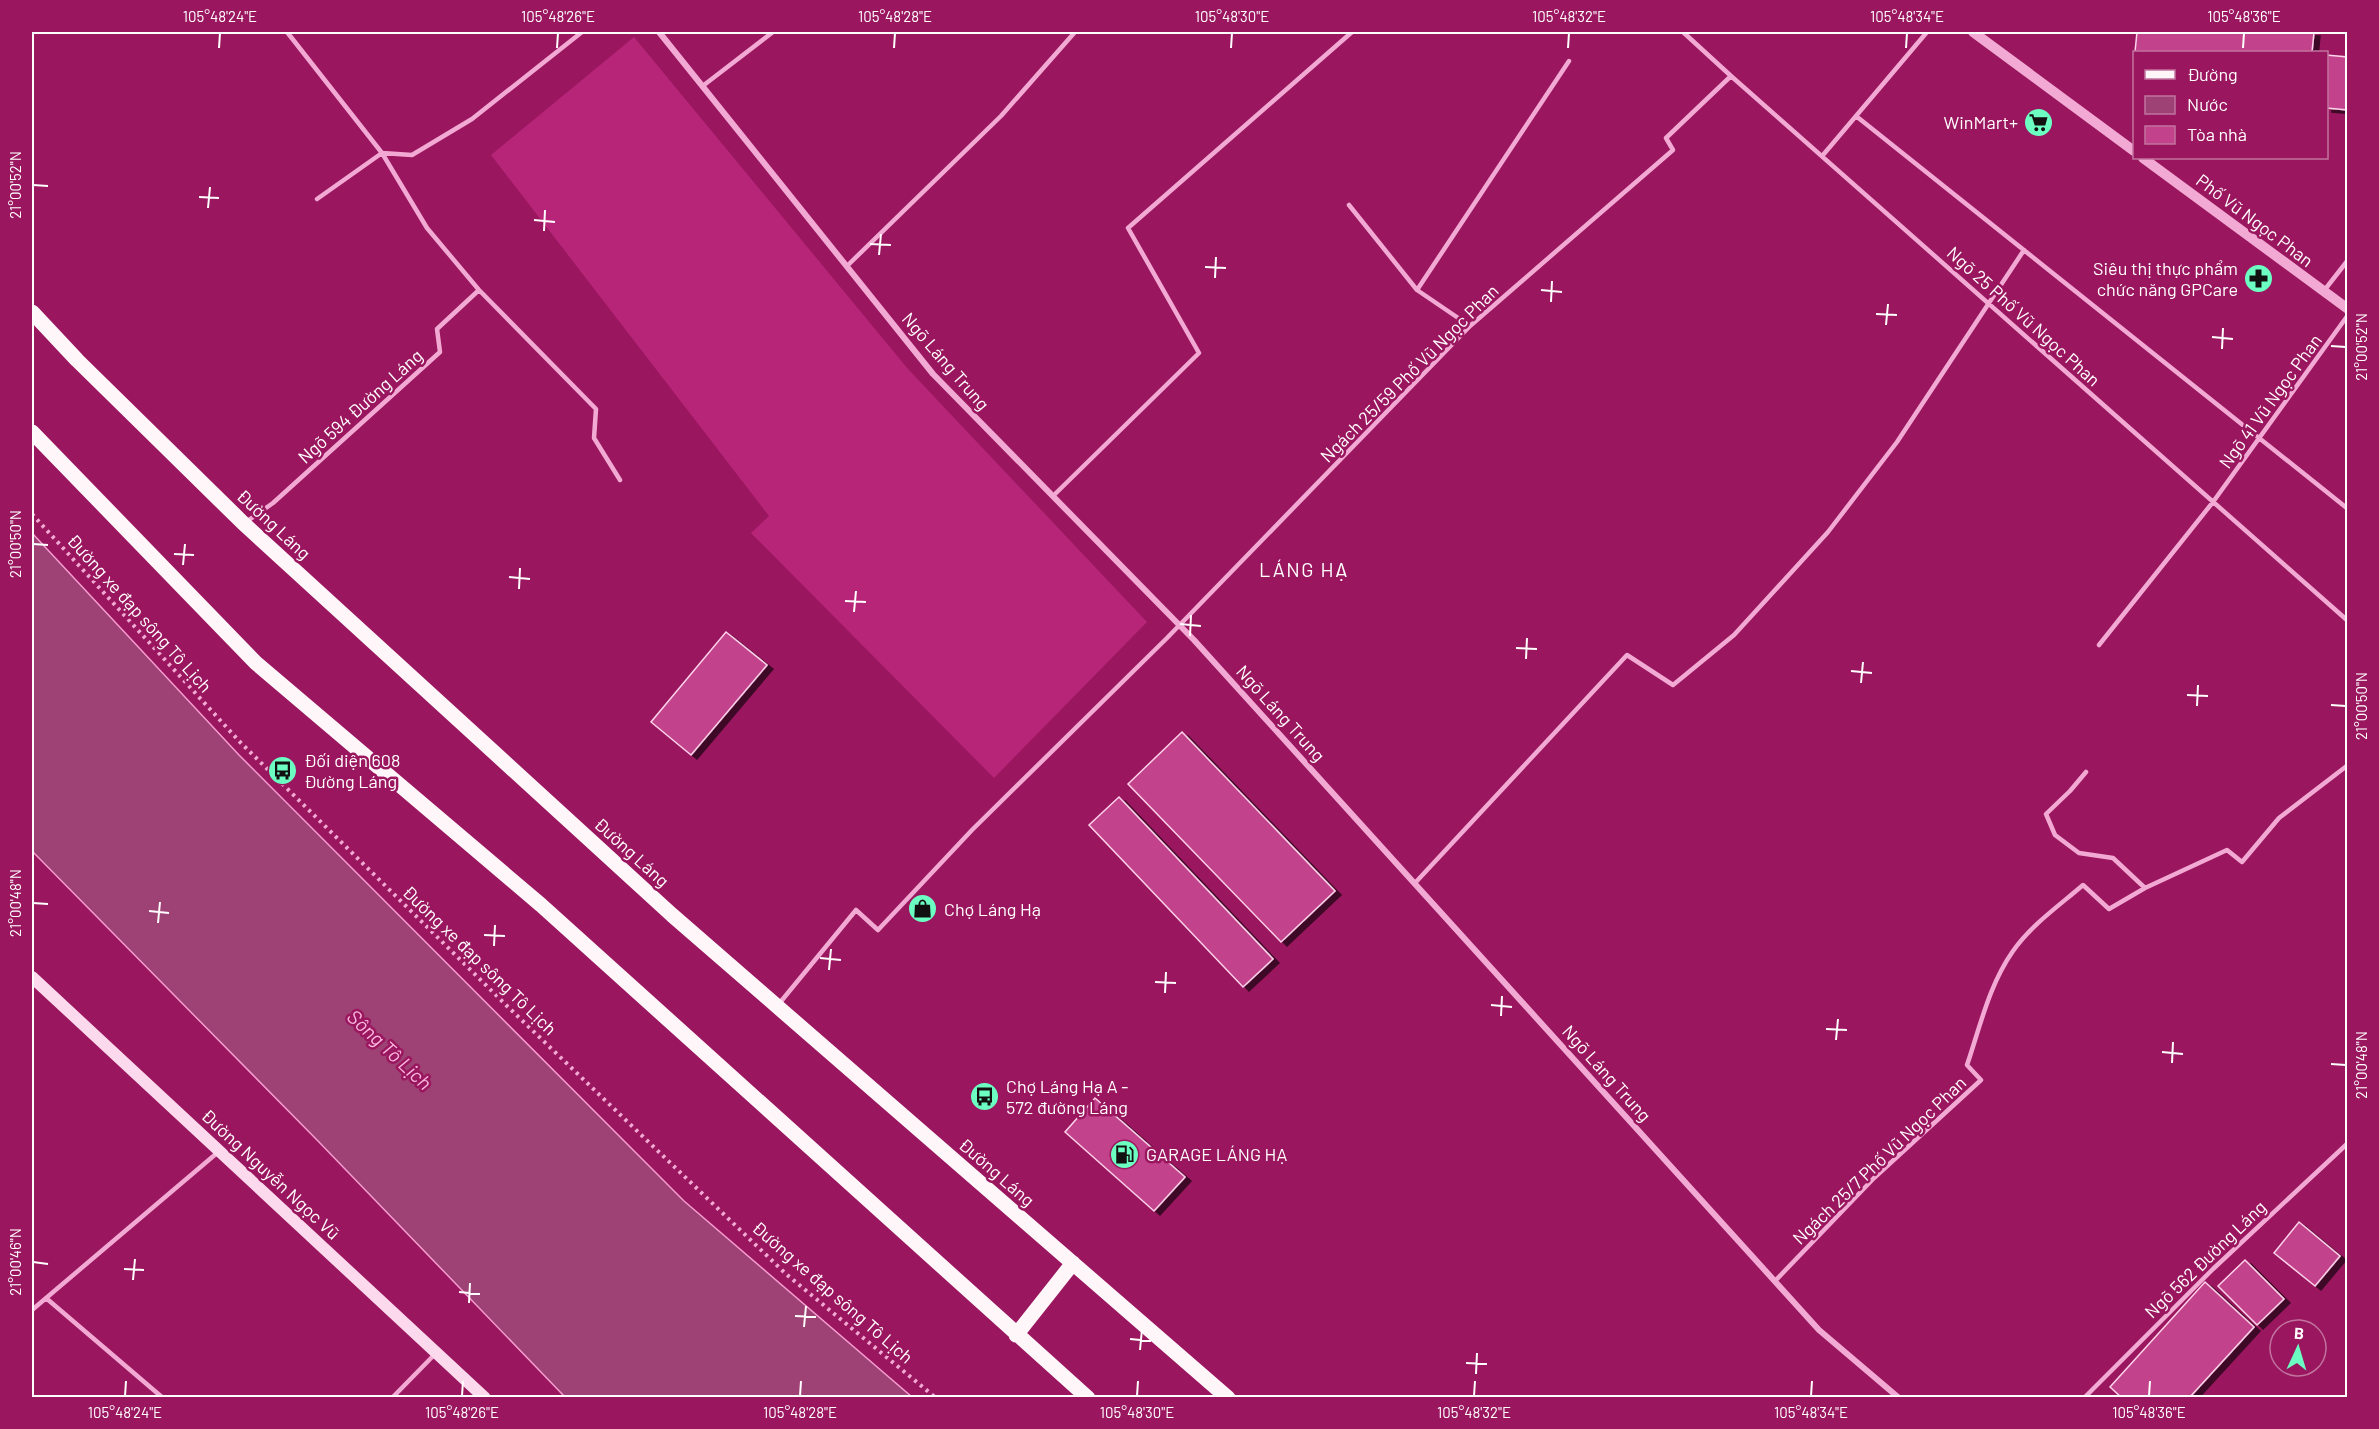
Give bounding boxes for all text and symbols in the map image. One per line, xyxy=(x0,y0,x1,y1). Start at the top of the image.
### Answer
text: 105°48'24"E xyxy=(183,7,257,25)
text: 105°48'26"E xyxy=(521,7,595,25)
text: 105°48'28"E xyxy=(858,7,932,25)
text: 105°48'30"E xyxy=(1195,7,1269,25)
text: 105°48'32"E xyxy=(1532,7,1606,25)
text: 105°48'34"E xyxy=(1870,7,1944,25)
text: 105°48'36"E xyxy=(2207,7,2281,25)
legend xyxy=(2133,51,2328,159)
text: Đường xyxy=(2187,63,2238,85)
text: Nước xyxy=(2187,93,2228,115)
supermarket icon: WinMart+ xyxy=(2023,106,2055,138)
place label: WinMart+ xyxy=(1943,111,2018,133)
text: Tòa nhà xyxy=(2187,123,2247,145)
text: 21°00'52"N xyxy=(6,151,24,219)
street label: Phố Vũ Ngọc Phan xyxy=(2192,169,2318,271)
street label: Ngõ 25 Phố Vũ Ngọc Phan xyxy=(1943,241,2105,391)
place label: Siêu thị thực phẩm chức năng GPCare xyxy=(2093,257,2238,300)
pharmacy icon: Siêu thị thực phẩm chức năng GPCare xyxy=(2243,262,2275,294)
street label: Ngách 25/59 Phố Vũ Ngọc Phan xyxy=(1315,279,1503,467)
street label: Ngõ Láng Trung xyxy=(898,308,994,414)
text: 21°00'52"N xyxy=(2352,313,2370,381)
street label: Ngõ 41 Vũ Ngọc Phan xyxy=(2214,330,2326,472)
street label: Ngõ 594 Đường Láng xyxy=(293,344,427,468)
street label: Đường Láng xyxy=(232,484,316,564)
text: 21°00'50"N xyxy=(6,510,24,578)
street label: Đường xe đạp sông Tô Lịch xyxy=(63,529,217,697)
district label: LÁNG HẠ xyxy=(1259,557,1349,581)
street label: Ngõ Láng Trung xyxy=(1232,660,1330,766)
text: 21°00'50"N xyxy=(2352,672,2370,740)
place label: Đối diện 608 Đường Láng xyxy=(304,749,400,792)
bus stop icon: Đối diện 608 Đường Láng xyxy=(267,754,299,786)
street label: Đường Láng xyxy=(590,813,674,891)
text: 21°00'48"N xyxy=(6,869,24,937)
street label: Đường xe đạp sông Tô Lịch xyxy=(398,881,562,1039)
shop icon: Chợ Láng Hạ xyxy=(907,893,939,925)
place label: Chợ Láng Hạ xyxy=(944,898,1041,920)
water label: Sông Tô Lịch xyxy=(343,1004,437,1094)
street label: Ngõ Láng Trung xyxy=(1558,1020,1656,1126)
text: 21°00'48"N xyxy=(2352,1031,2370,1099)
street label: Ngách 25/7 Phố Vũ Ngọc Phan xyxy=(1788,1071,1970,1249)
place label: Chợ Láng Hạ A - 572 đường Láng xyxy=(1006,1075,1128,1118)
bus stop icon: Chợ Láng Hạ A - 572 đường Láng xyxy=(969,1080,1001,1112)
street label: Đường Nguyễn Ngọc Vũ xyxy=(197,1104,345,1244)
street label: Đường Láng xyxy=(955,1133,1039,1211)
fuel station icon: GARAGE LÁNG HẠ xyxy=(1109,1138,1141,1170)
place label: GARAGE LÁNG HẠ xyxy=(1146,1143,1287,1165)
street label: Ngõ 562 Đường Láng xyxy=(2140,1196,2270,1322)
street label: Đường xe đạp sông Tô Lịch xyxy=(748,1216,918,1368)
text: 21°00'46"N xyxy=(6,1228,24,1296)
north arrow xyxy=(2268,1318,2328,1378)
text: B xyxy=(2293,1323,2305,1342)
text: 105°48'24"E xyxy=(88,1403,162,1421)
text: 105°48'26"E xyxy=(425,1403,499,1421)
text: 105°48'28"E xyxy=(763,1403,837,1421)
text: 105°48'30"E xyxy=(1100,1403,1174,1421)
text: 105°48'32"E xyxy=(1437,1403,1511,1421)
text: 105°48'34"E xyxy=(1774,1403,1848,1421)
text: 105°48'36"E xyxy=(2112,1403,2186,1421)

